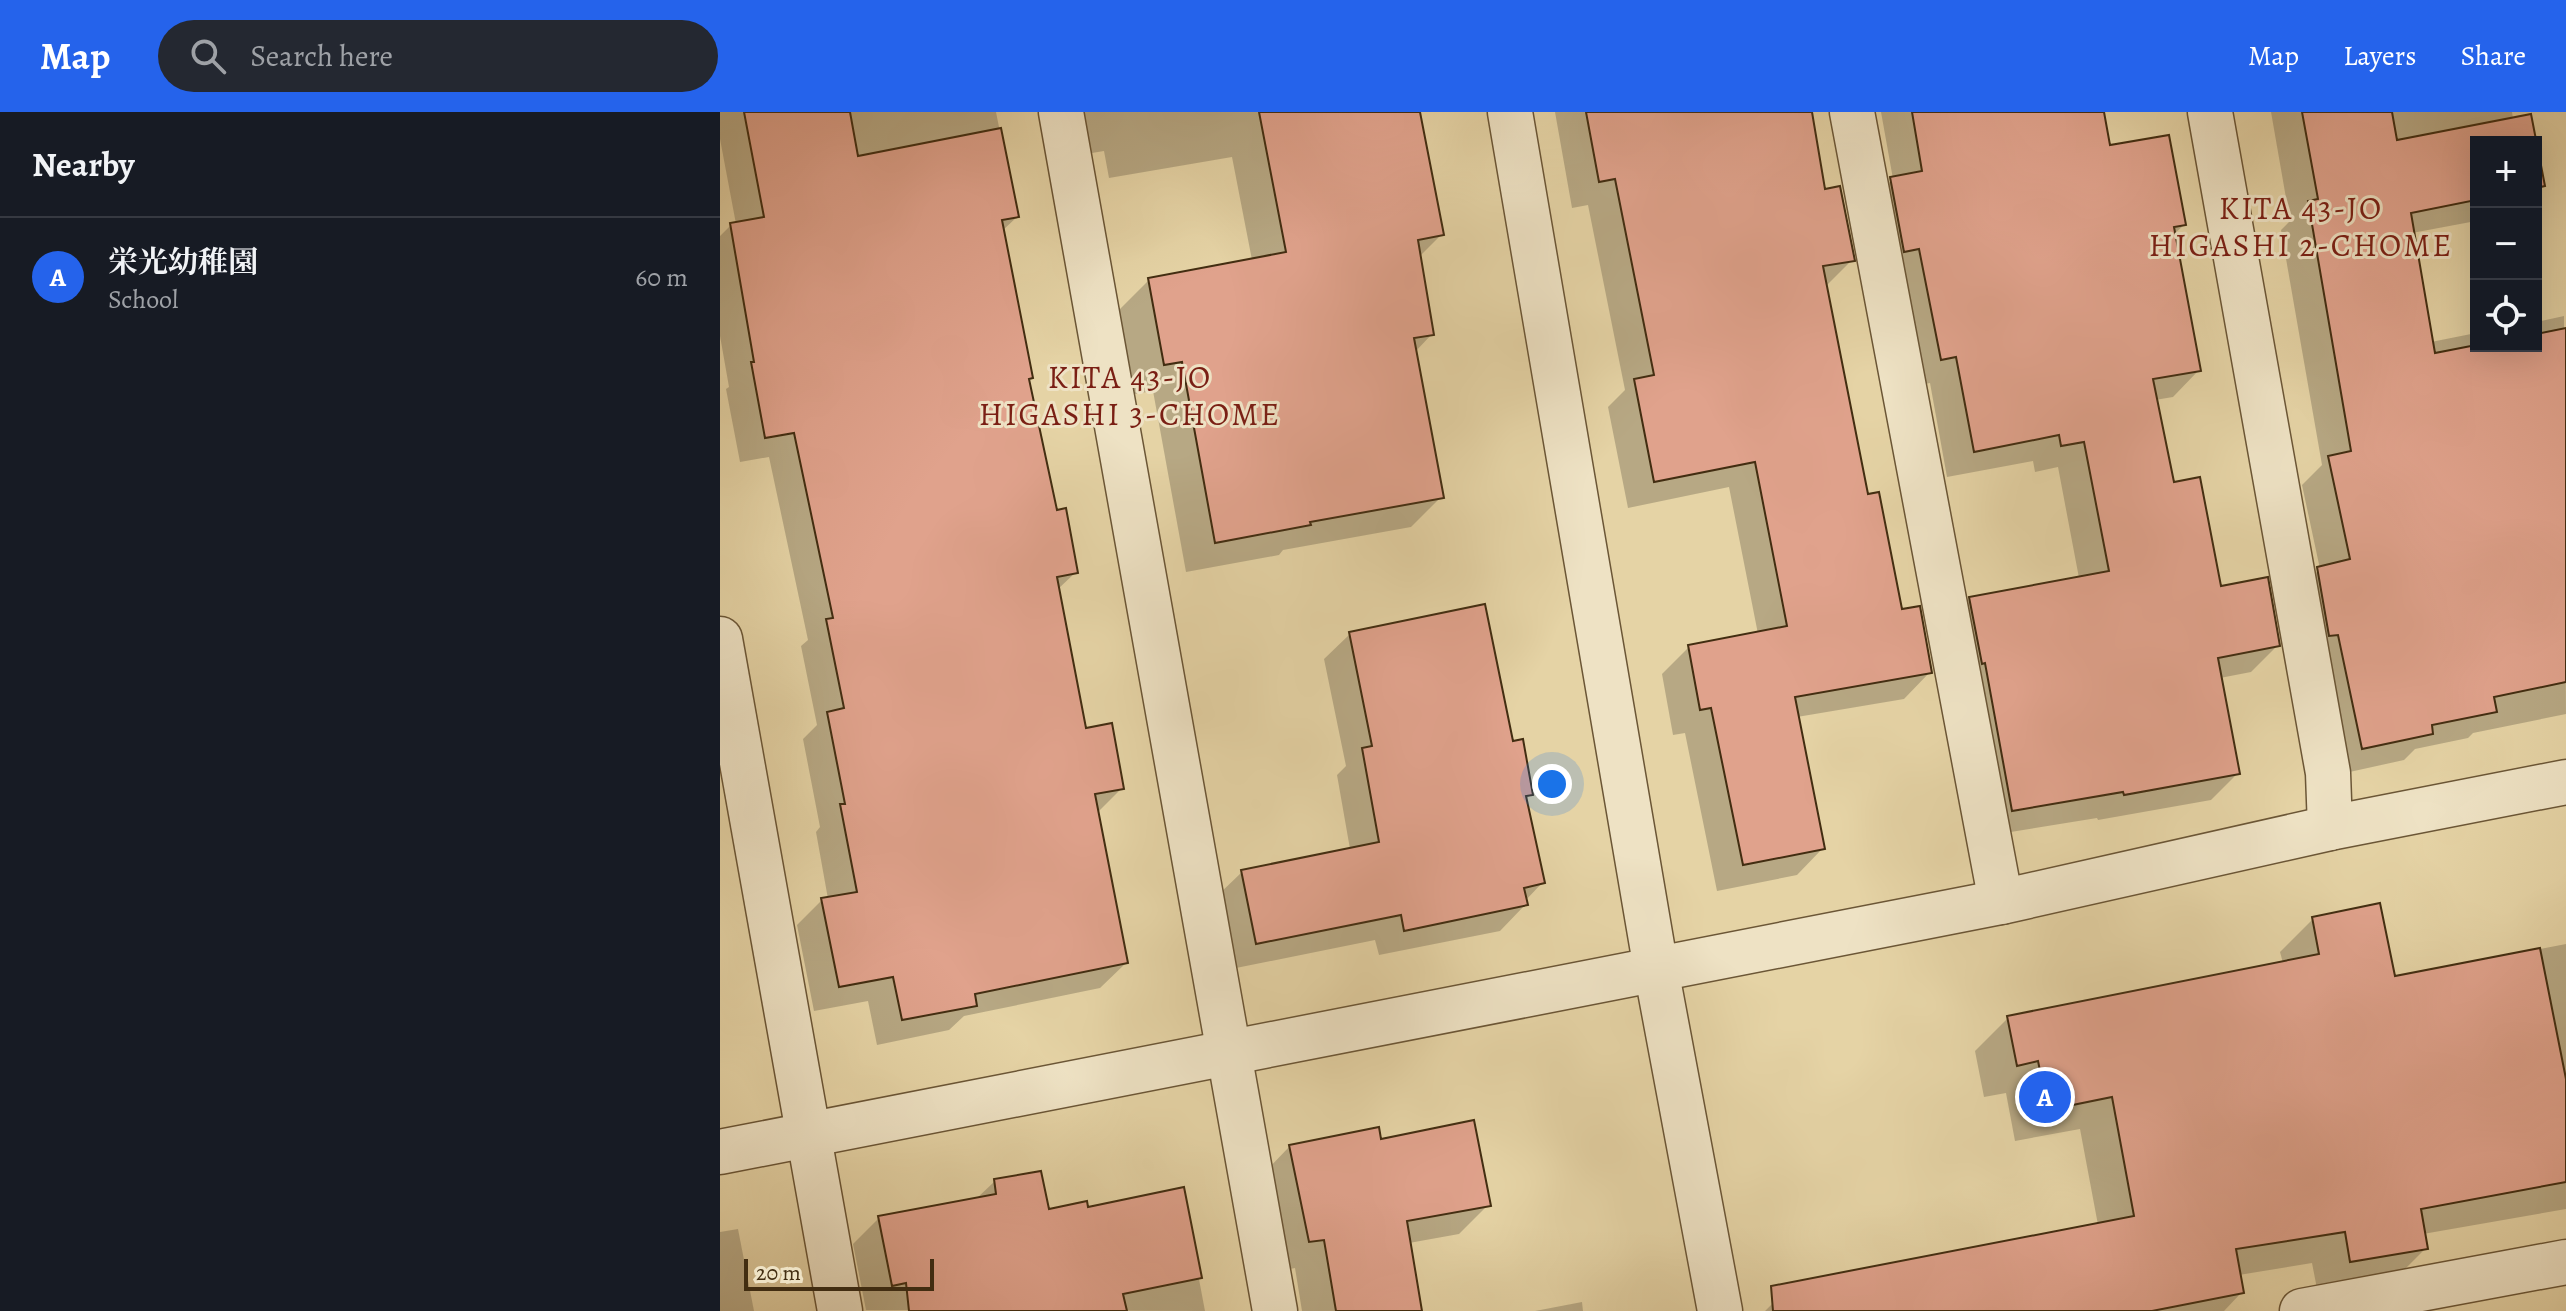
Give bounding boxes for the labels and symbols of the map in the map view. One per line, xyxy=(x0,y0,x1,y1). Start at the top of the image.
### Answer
district label: KITA 43-JO HIGASHI 2-CHOME xyxy=(2149,186,2453,267)
district label: KITA 43-JO HIGASHI 3-CHOME xyxy=(979,355,1281,436)
your location xyxy=(1532,764,1572,804)
pin: A xyxy=(2019,1067,2071,1127)
scale bar xyxy=(744,1255,934,1291)

